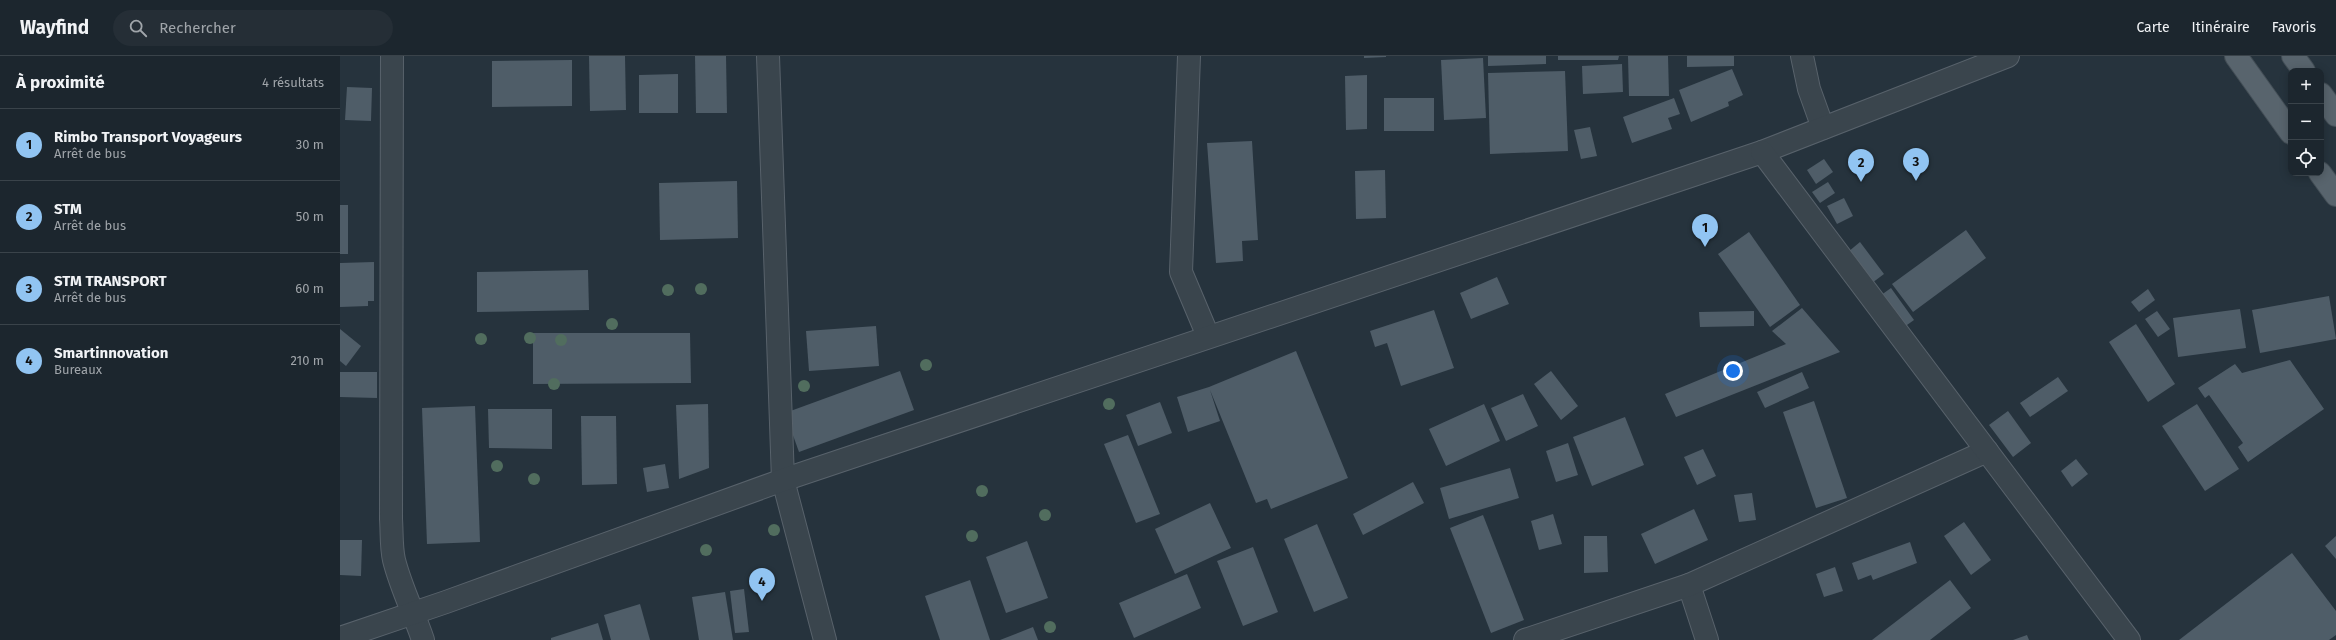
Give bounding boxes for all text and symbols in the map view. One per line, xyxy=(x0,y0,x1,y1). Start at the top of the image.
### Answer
search box xyxy=(113,10,393,46)
text: Wayfind xyxy=(20,16,89,39)
icon: search xyxy=(127,17,149,39)
text: Rechercher xyxy=(159,19,236,37)
text: Carte xyxy=(2136,19,2170,36)
text: Itinéraire xyxy=(2192,19,2250,36)
text: Favoris xyxy=(2272,19,2316,36)
map controls xyxy=(2288,68,2324,176)
button: + xyxy=(2288,68,2324,104)
text: À proximité xyxy=(16,72,105,93)
text: 4 résultats xyxy=(262,75,324,90)
button: − xyxy=(2288,104,2324,140)
text: Rimbo Transport Voyageurs xyxy=(54,128,242,146)
text: 1 xyxy=(26,137,32,152)
text: 30 m xyxy=(296,137,324,152)
button: locate xyxy=(2288,140,2324,176)
text: Arrêt de bus xyxy=(54,146,126,161)
pin: 3 xyxy=(1903,148,1929,181)
pin: 2 xyxy=(1848,149,1874,182)
text: STM xyxy=(54,200,82,218)
text: 2 xyxy=(26,209,32,224)
text: 50 m xyxy=(296,209,324,224)
pin: 1 xyxy=(1692,214,1718,247)
text: Arrêt de bus xyxy=(54,218,126,233)
text: STM TRANSPORT xyxy=(54,272,167,290)
text: 3 xyxy=(26,281,32,296)
text: 60 m xyxy=(295,281,324,296)
text: Arrêt de bus xyxy=(54,290,126,305)
text: Smartinnovation xyxy=(54,344,168,362)
text: 4 xyxy=(25,353,33,368)
text: 210 m xyxy=(290,353,324,368)
your location xyxy=(1723,361,1743,381)
text: Bureaux xyxy=(54,362,102,377)
pin: 4 xyxy=(749,568,775,601)

